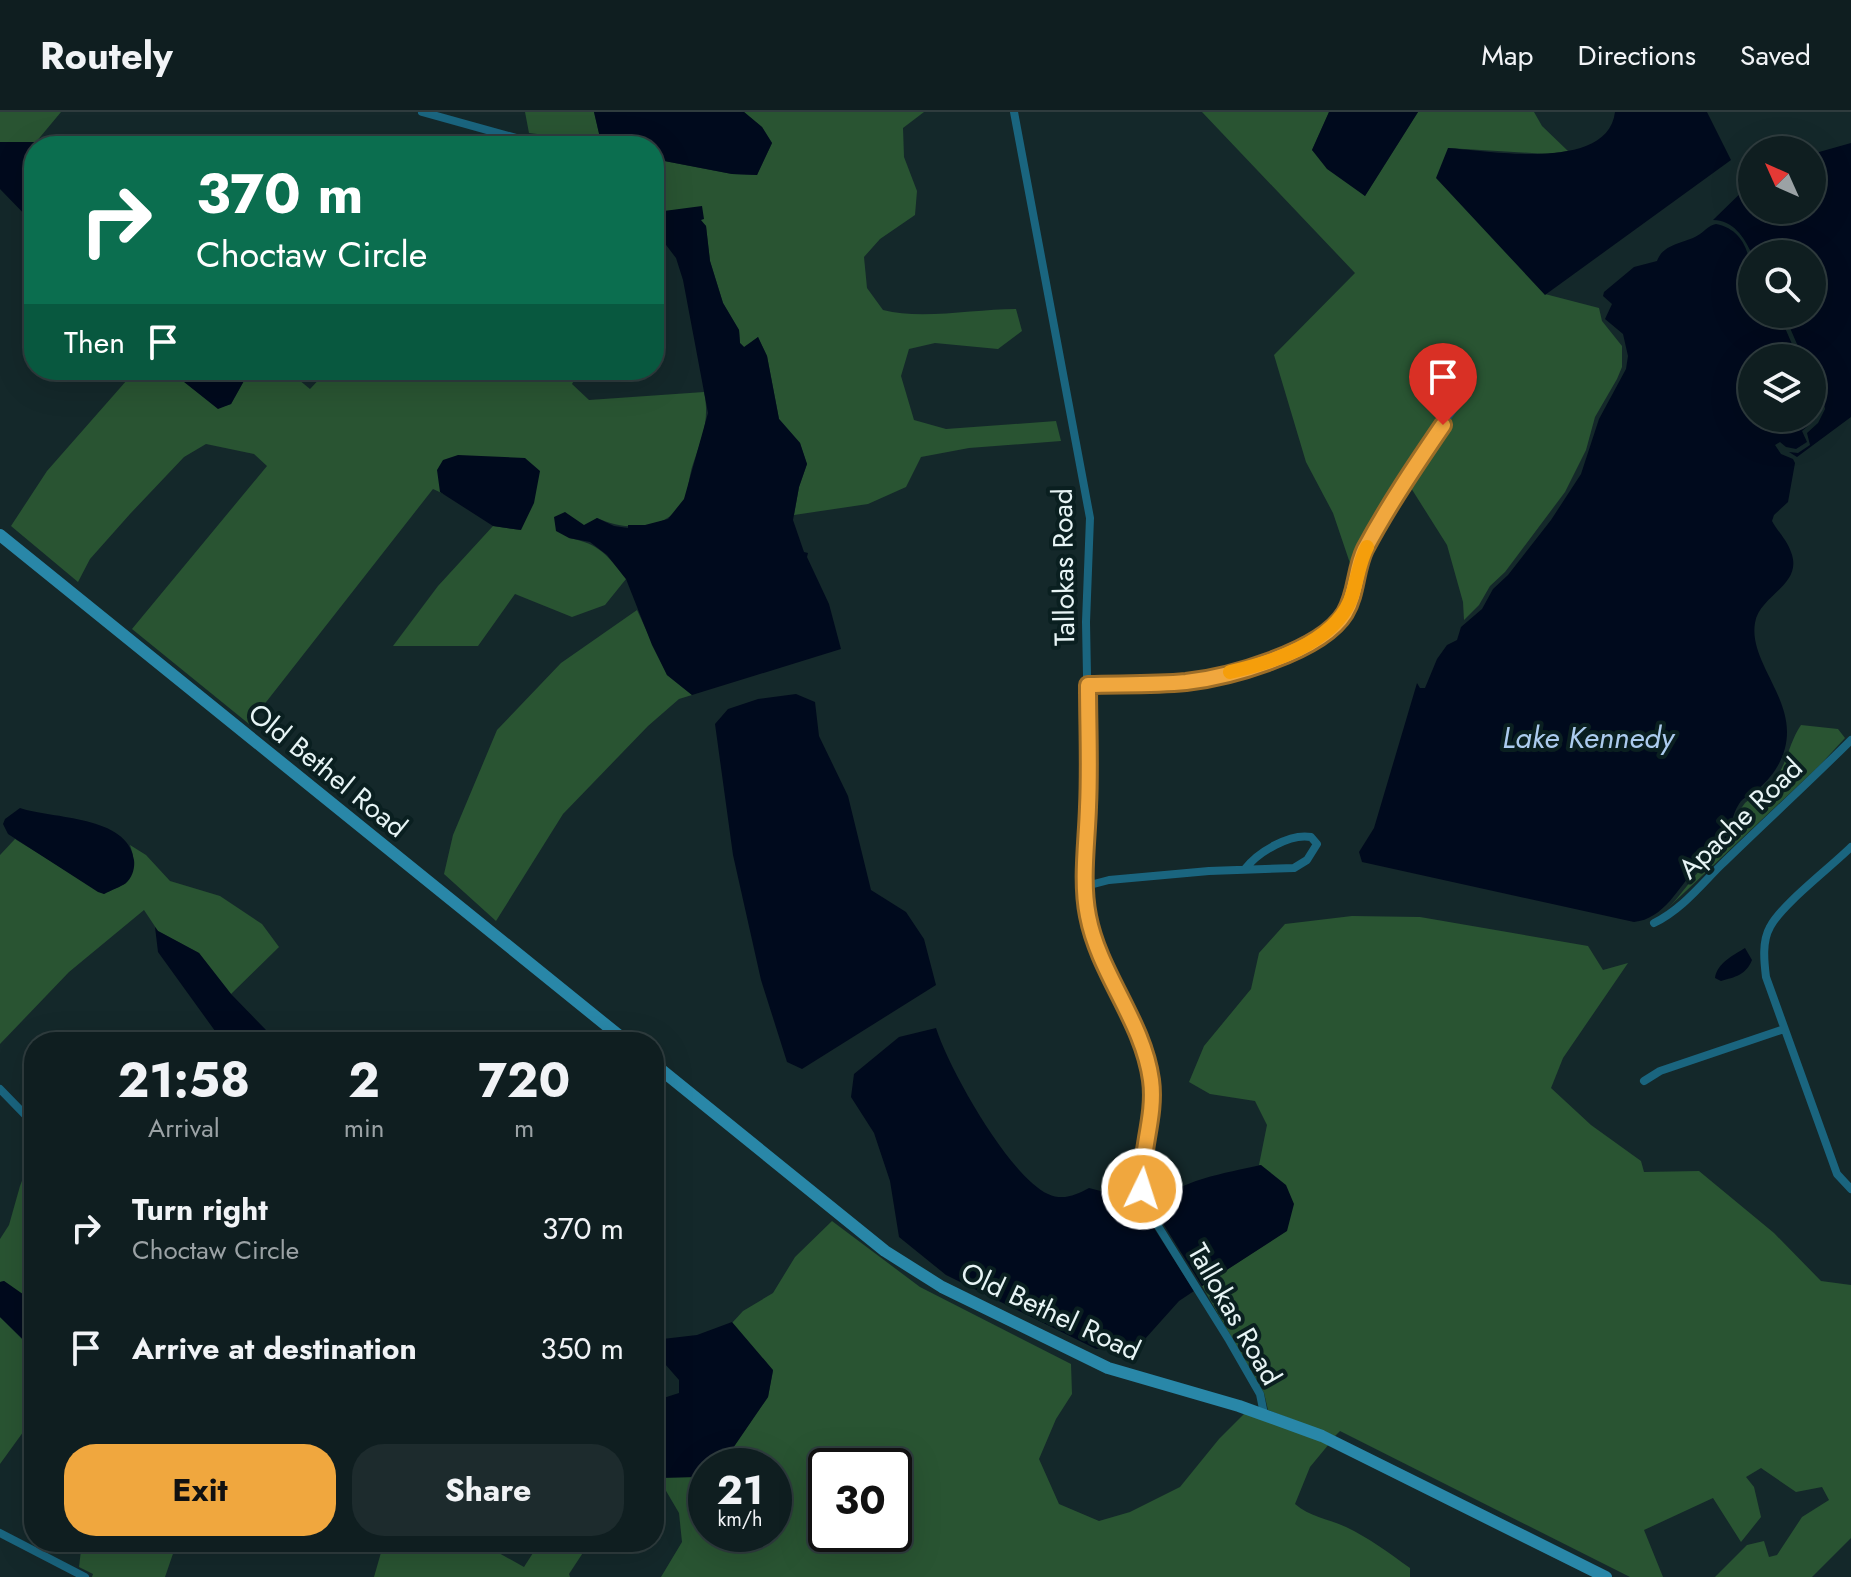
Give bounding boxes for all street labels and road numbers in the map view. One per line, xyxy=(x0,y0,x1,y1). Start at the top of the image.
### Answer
street label: Tallokas Road xyxy=(1042,488,1085,646)
street label: Old Bethel Road xyxy=(239,693,416,847)
street label: Apache Road xyxy=(1669,748,1812,888)
street label: Tallokas Road xyxy=(1177,1236,1292,1393)
street label: Old Bethel Road xyxy=(954,1252,1147,1371)

